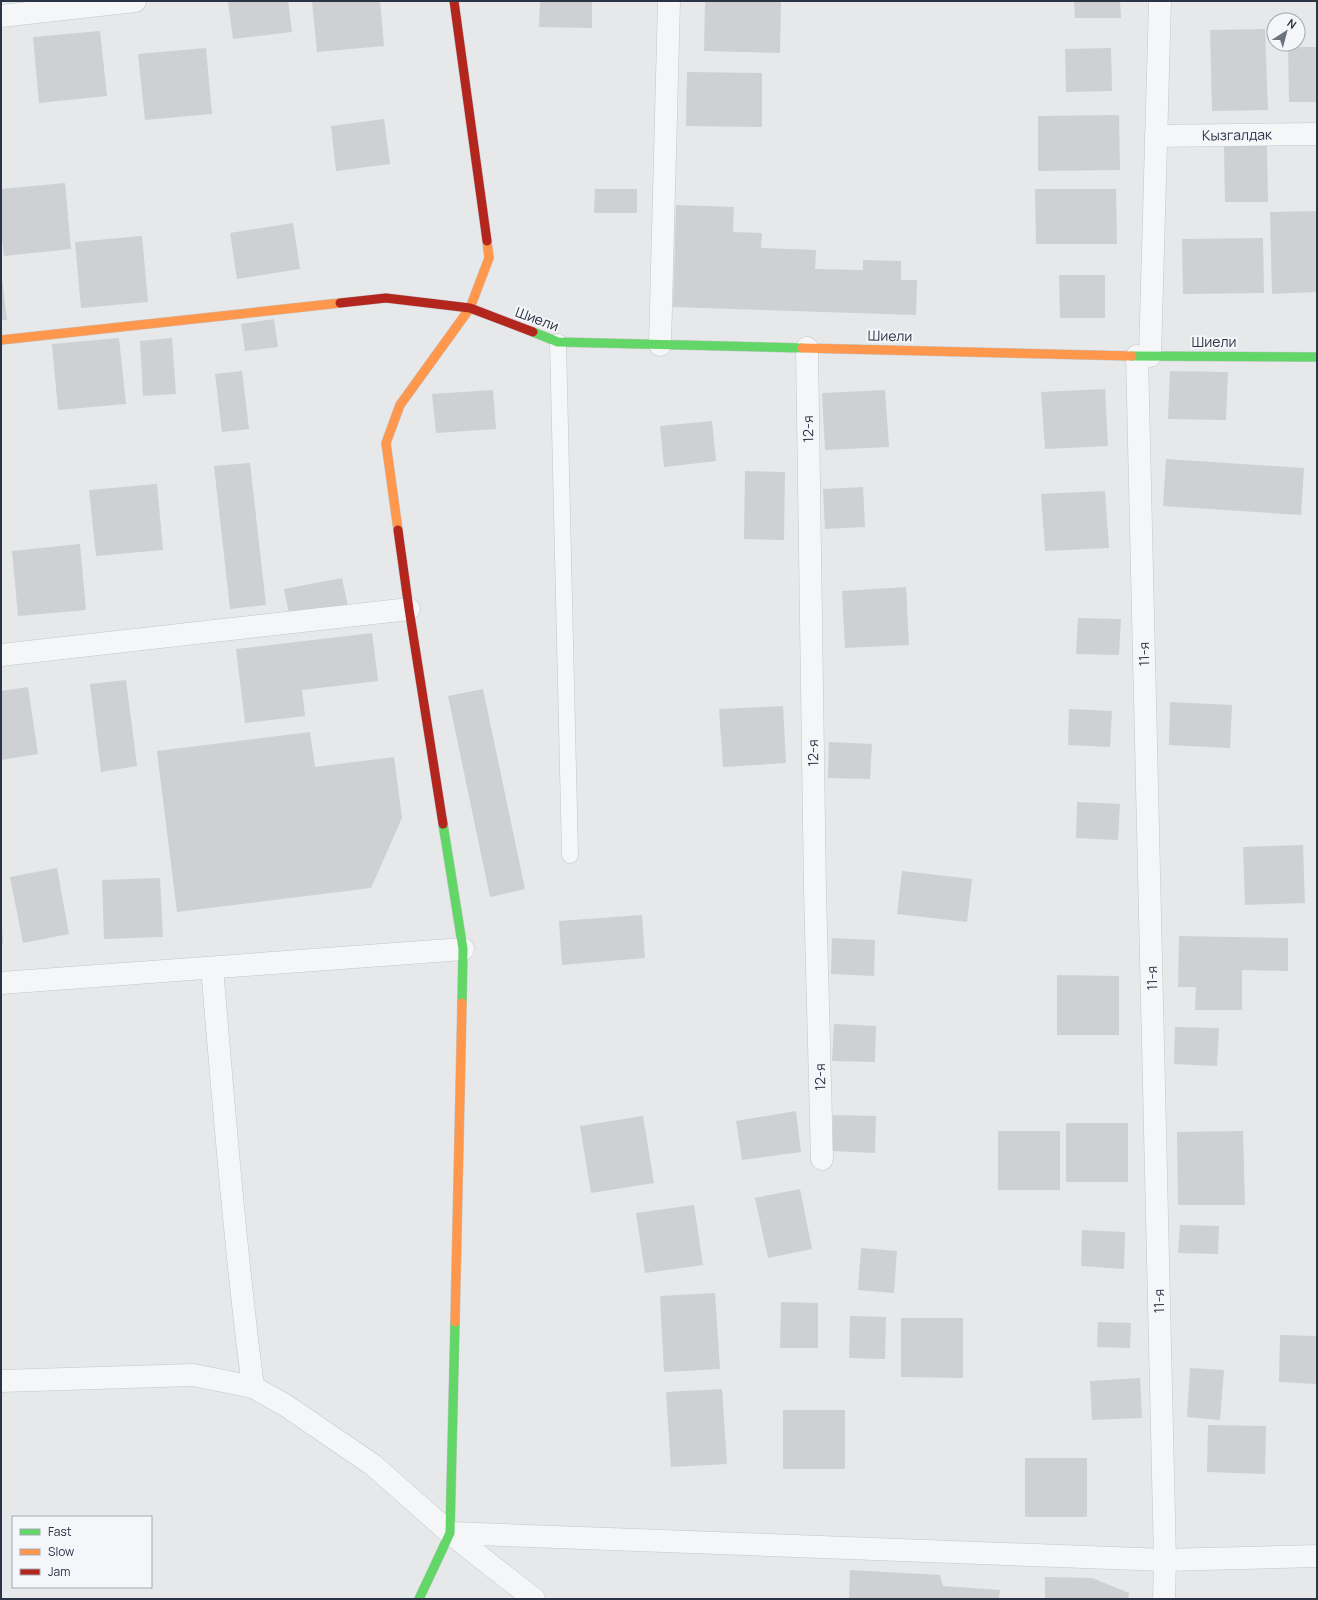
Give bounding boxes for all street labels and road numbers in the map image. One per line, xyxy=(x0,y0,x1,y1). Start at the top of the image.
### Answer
street label: Кызгалдак xyxy=(1202,124,1273,145)
street label: Шиели xyxy=(513,302,562,335)
street label: Шиели xyxy=(867,326,913,345)
street label: Шиели xyxy=(1192,332,1236,351)
street label: 12-я xyxy=(798,415,817,443)
street label: 11-я xyxy=(1134,642,1153,666)
street label: 12-я xyxy=(803,739,822,767)
street label: 11-я xyxy=(1142,966,1161,990)
street label: 12-я xyxy=(810,1063,829,1091)
street label: 11-я xyxy=(1149,1289,1168,1313)

